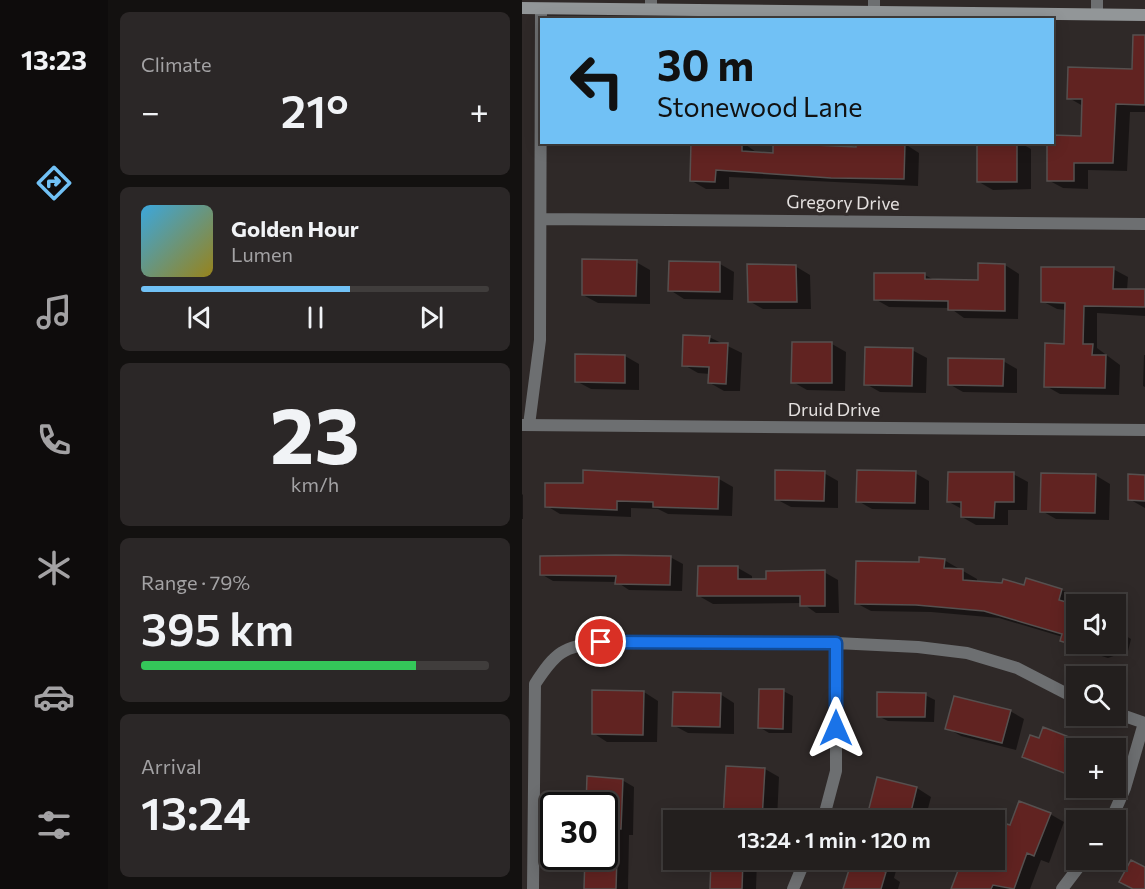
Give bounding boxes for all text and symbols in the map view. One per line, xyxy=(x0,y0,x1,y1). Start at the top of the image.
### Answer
text: 30 m xyxy=(657,38,754,90)
icon: left xyxy=(558,42,636,120)
text: 13:23 xyxy=(21,43,87,76)
text: Climate xyxy=(141,52,211,76)
text: 21° xyxy=(281,82,349,137)
text: − xyxy=(141,90,160,131)
text: + xyxy=(470,90,489,131)
text: Stonewood Lane xyxy=(657,90,862,123)
icon: directions xyxy=(33,162,75,204)
street label: Gregory Drive xyxy=(786,190,900,214)
text: Golden Hour xyxy=(231,215,359,242)
text: Lumen xyxy=(231,242,293,266)
icon: music xyxy=(33,291,75,333)
icon: previous xyxy=(183,301,216,334)
icon: pause xyxy=(299,301,332,334)
icon: next xyxy=(415,301,448,334)
text: 23 xyxy=(270,385,360,480)
street label: Druid Drive xyxy=(788,398,880,420)
icon: phone xyxy=(33,419,75,461)
text: km/h xyxy=(291,472,339,496)
icon: climate xyxy=(33,547,75,589)
text: Range · 79% xyxy=(141,570,250,594)
map controls xyxy=(1066,594,1126,870)
button: sound xyxy=(1066,594,1126,654)
text: 395 km xyxy=(141,600,294,655)
pin xyxy=(575,616,626,667)
icon: arrive xyxy=(584,625,617,658)
button: search xyxy=(1066,666,1126,726)
icon: car xyxy=(33,676,75,718)
position arrow xyxy=(804,696,868,760)
button: + xyxy=(1066,738,1126,798)
text: Arrival xyxy=(141,754,202,778)
text: 13:24 xyxy=(141,784,251,839)
speed limit sign: 30 xyxy=(540,792,618,870)
icon: filters xyxy=(33,804,75,846)
button: − xyxy=(1066,810,1126,870)
text: 13:24 · 1 min · 120 m xyxy=(737,826,931,853)

